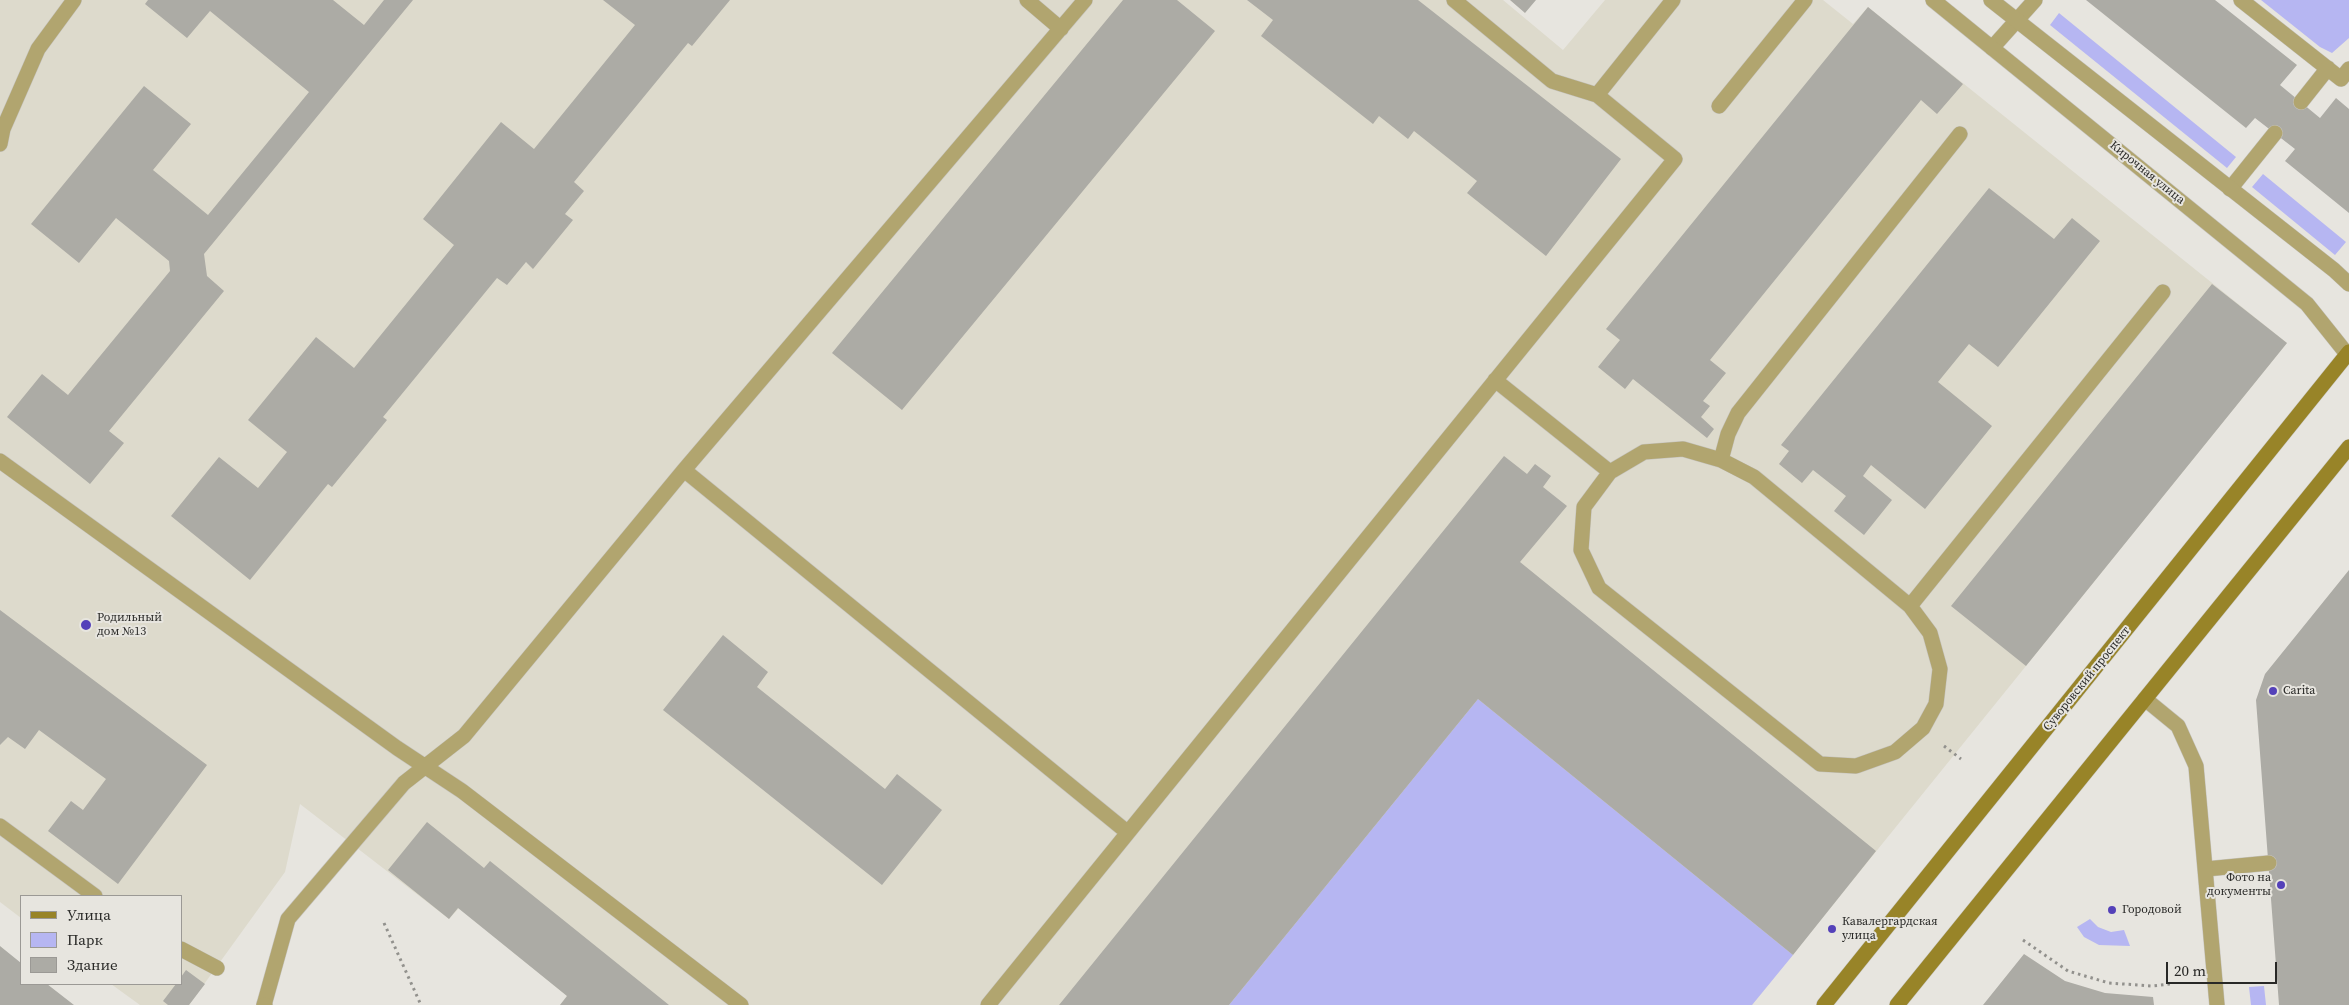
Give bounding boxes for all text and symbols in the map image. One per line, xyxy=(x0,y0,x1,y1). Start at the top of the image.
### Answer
street label: Кирочная улица xyxy=(2107,138,2187,208)
place label: Родильный дом №13 xyxy=(97,611,162,639)
marker: Родильный дом №13 xyxy=(79,618,93,632)
street label: Суворовский проспект xyxy=(2040,624,2134,734)
place label: Carita xyxy=(2283,684,2315,698)
marker: Carita xyxy=(2267,685,2279,697)
place label: Фото на документы xyxy=(2207,871,2271,899)
marker: Фото на документы xyxy=(2275,879,2287,891)
legend xyxy=(20,895,182,985)
place label: Городовой xyxy=(2122,903,2182,917)
text: Улица xyxy=(67,904,111,925)
marker: Городовой xyxy=(2106,904,2118,916)
place label: Кавалергардская улица xyxy=(1842,915,1938,943)
marker: Кавалергардская улица xyxy=(1826,923,1838,935)
text: Парк xyxy=(67,929,103,950)
scale bar xyxy=(2169,952,2280,984)
text: Здание xyxy=(67,954,118,975)
text: 20 m xyxy=(2174,960,2206,981)

